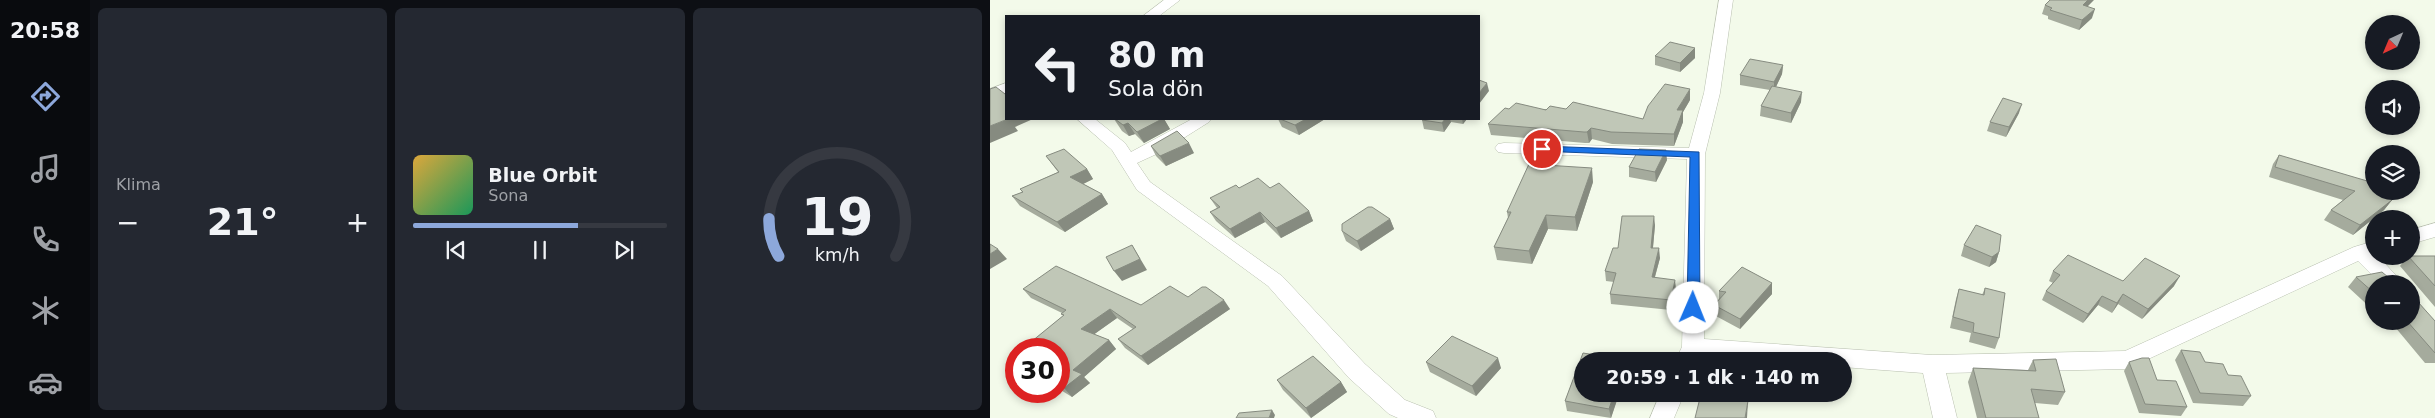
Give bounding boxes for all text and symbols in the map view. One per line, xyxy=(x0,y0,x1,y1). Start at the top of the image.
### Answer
north arrow xyxy=(2365,15,2420,70)
map controls xyxy=(2365,15,2420,330)
text: 20:58 xyxy=(10,18,80,43)
icon: left xyxy=(1025,35,1090,100)
text: 80 m xyxy=(1108,35,1205,75)
text: Sola dön xyxy=(1108,76,1203,101)
icon: directions xyxy=(28,79,63,114)
button: sound xyxy=(2365,80,2420,135)
pin xyxy=(1521,128,1563,170)
icon: arrive xyxy=(1528,135,1556,163)
button: layers xyxy=(2365,145,2420,200)
icon: music xyxy=(28,151,63,186)
text: Blue Orbit xyxy=(488,164,597,186)
text: Klima xyxy=(116,175,161,194)
text: Sona xyxy=(488,186,528,205)
text: 19 xyxy=(801,187,874,247)
text: 21° xyxy=(207,200,279,244)
text: − xyxy=(116,206,139,239)
text: + xyxy=(346,206,369,239)
button: + xyxy=(2365,210,2420,265)
icon: phone xyxy=(28,222,63,257)
icon: previous xyxy=(442,236,470,264)
icon: pause xyxy=(526,236,554,264)
icon: next xyxy=(610,236,638,264)
text: km/h xyxy=(815,244,860,265)
button: − xyxy=(2365,275,2420,330)
position arrow xyxy=(1666,281,1718,333)
icon: climate xyxy=(28,293,63,328)
speed limit sign: 30 xyxy=(1005,338,1070,403)
icon: car xyxy=(28,365,63,400)
text: 20:59 · 1 dk · 140 m xyxy=(1606,366,1820,388)

